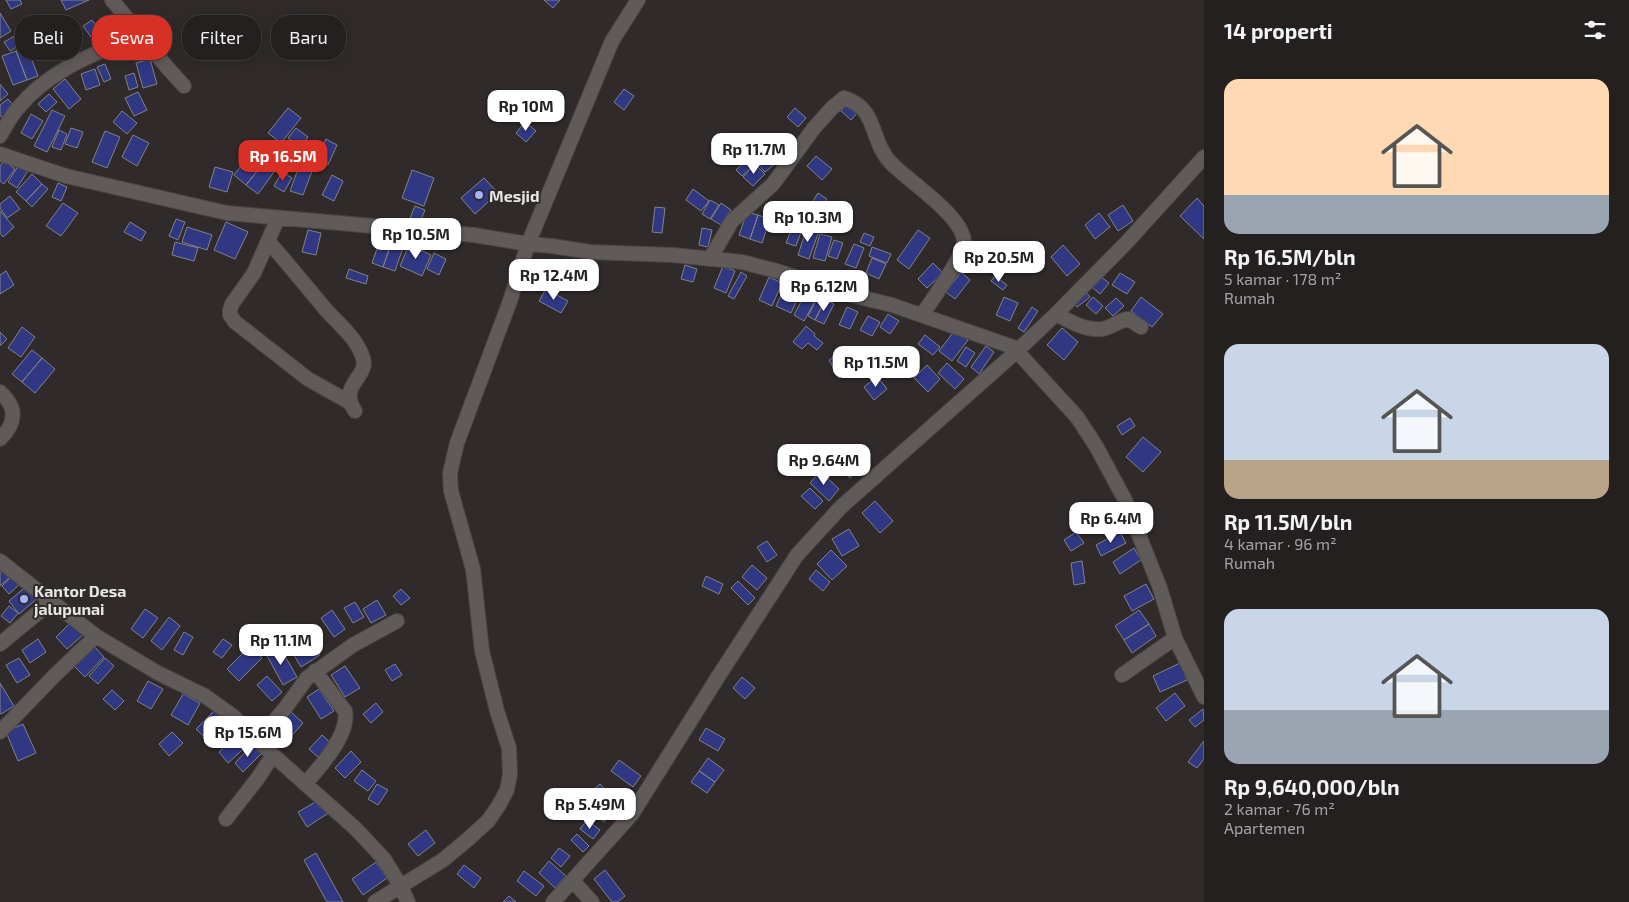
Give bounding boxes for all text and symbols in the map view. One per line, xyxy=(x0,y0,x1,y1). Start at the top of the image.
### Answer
chip: Beli xyxy=(15,15,82,60)
chip: Sewa xyxy=(92,15,172,60)
chip: Filter xyxy=(182,15,261,60)
chip: Baru xyxy=(271,15,346,60)
icon: filters xyxy=(1581,16,1609,44)
text: 14 properti xyxy=(1224,18,1333,43)
pin: Rp 10M xyxy=(485,90,567,132)
text: Rp 10M xyxy=(498,96,554,115)
icon: home xyxy=(1372,111,1462,201)
pin: Rp 11.7M xyxy=(702,132,806,175)
text: Rp 11.7M xyxy=(722,139,786,158)
pin: Rp 16.5M xyxy=(231,140,335,182)
text: Rp 16.5M xyxy=(249,146,317,165)
place label: Mesjid xyxy=(489,186,540,205)
marker: Mesjid xyxy=(473,189,485,201)
pin: Rp 10.3M xyxy=(756,200,860,243)
text: Rp 10.3M xyxy=(774,207,842,226)
pin: Rp 10.5M xyxy=(364,218,468,260)
text: Rp 10.5M xyxy=(382,224,450,243)
pin: Rp 20.5M xyxy=(947,240,1051,283)
text: Rp 16.5M/bln xyxy=(1224,244,1356,269)
text: Rp 20.5M xyxy=(964,247,1034,266)
pin: Rp 12.4M xyxy=(502,258,606,301)
text: Rp 12.4M xyxy=(520,265,588,284)
text: 5 kamar · 178 m² xyxy=(1224,269,1341,288)
pin: Rp 6.12M xyxy=(772,270,876,312)
text: Rp 6.12M xyxy=(791,276,857,295)
text: Rumah xyxy=(1224,288,1275,307)
pin: Rp 11.5M xyxy=(824,346,928,388)
text: Rp 11.5M xyxy=(844,352,908,371)
icon: home xyxy=(1372,376,1462,466)
pin: Rp 9.64M xyxy=(772,444,876,486)
text: Rp 9.64M xyxy=(788,450,860,469)
pin: Rp 6.4M xyxy=(1065,502,1157,544)
text: Rp 6.4M xyxy=(1080,508,1142,527)
text: Rp 11.5M/bln xyxy=(1224,509,1352,534)
text: 4 kamar · 96 m² xyxy=(1224,534,1337,553)
text: Rumah xyxy=(1224,553,1275,572)
place label: Kantor Desa jalupunai xyxy=(34,581,126,618)
marker: Kantor Desa jalupunai xyxy=(18,593,30,605)
pin: Rp 11.1M xyxy=(229,624,333,666)
text: Rp 11.1M xyxy=(250,630,312,649)
icon: home xyxy=(1372,641,1462,731)
pin: Rp 15.6M xyxy=(196,716,300,758)
text: Rp 15.6M xyxy=(214,722,282,741)
text: Rp 9,640,000/bln xyxy=(1224,774,1400,799)
pin: Rp 5.49M xyxy=(538,788,642,830)
text: Rp 5.49M xyxy=(555,794,625,813)
text: 2 kamar · 76 m² xyxy=(1224,799,1335,818)
text: Apartemen xyxy=(1224,818,1305,837)

